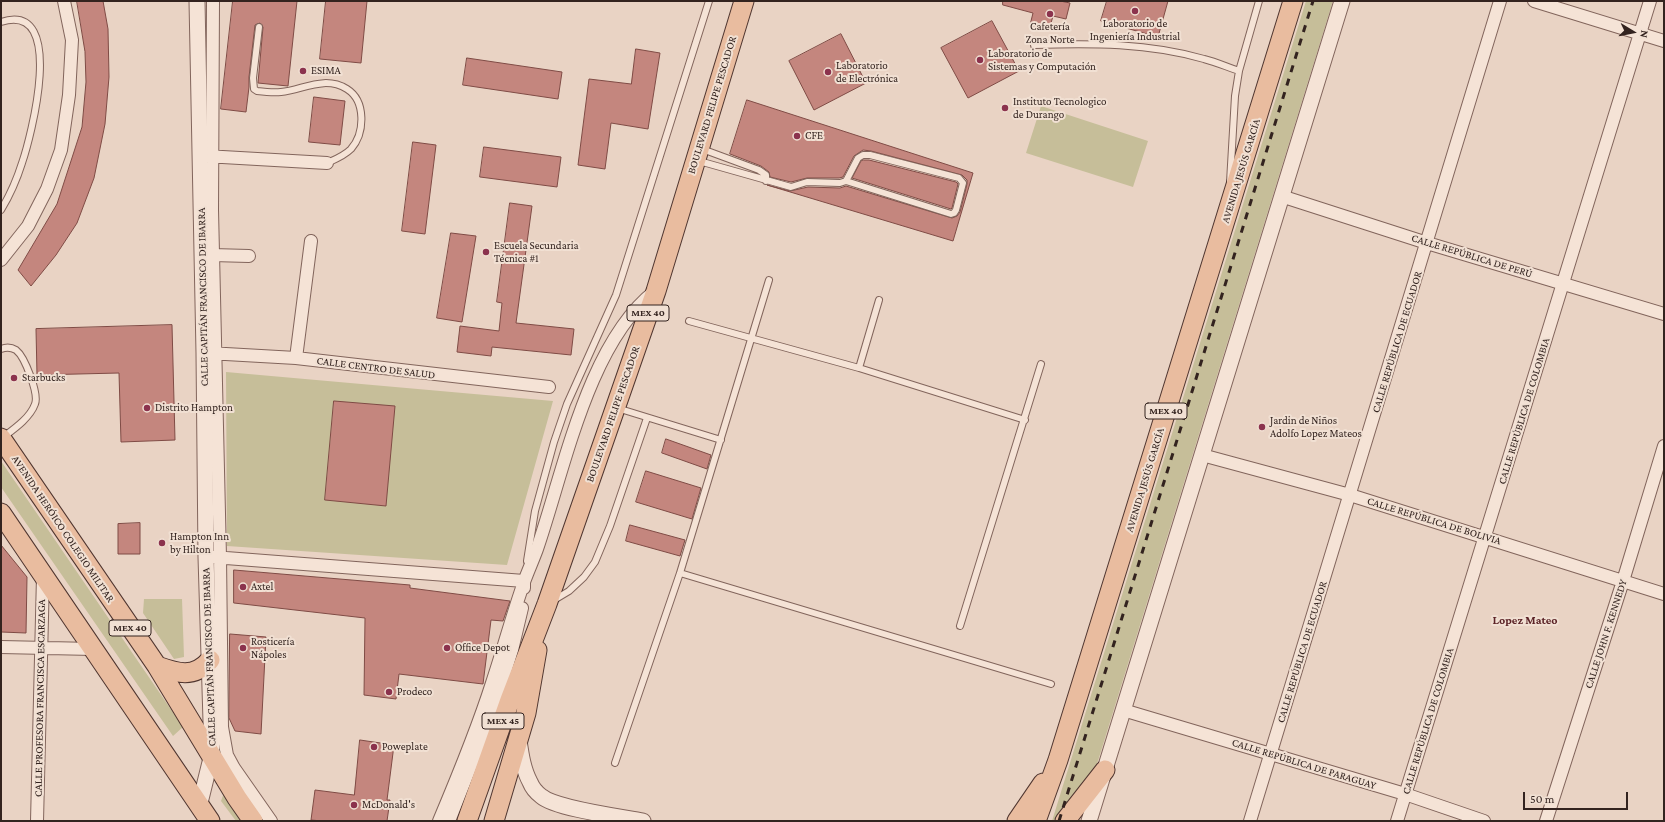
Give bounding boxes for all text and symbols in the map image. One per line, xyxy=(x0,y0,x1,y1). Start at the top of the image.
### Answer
marker: Laboratorio de Ingeniería Industrial xyxy=(1130,6,1140,16)
marker: Cafetería Zona Norte xyxy=(1045,9,1055,19)
north arrow xyxy=(1613,12,1653,52)
place label: Laboratorio de Ingeniería Industrial xyxy=(1090,17,1180,43)
place label: Cafetería Zona Norte xyxy=(1025,20,1075,46)
text: N xyxy=(1638,29,1651,39)
street label: BOULEVARD FELIPE PESCADOR xyxy=(685,35,739,175)
place label: Laboratorio de Sistemas y Computación xyxy=(988,47,1096,73)
marker: Laboratorio de Sistemas y Computación xyxy=(975,55,985,65)
place label: Laboratorio de Electrónica xyxy=(836,59,898,85)
place label: ESIMA xyxy=(311,64,341,78)
marker: ESIMA xyxy=(298,66,308,76)
marker: Laboratorio de Electrónica xyxy=(823,67,833,77)
place label: Instituto Tecnologico de Durango xyxy=(1013,95,1106,121)
marker: Instituto Tecnologico de Durango xyxy=(1000,103,1010,113)
street label: AVENIDA JESÚS GARCÍA xyxy=(1219,117,1263,225)
place label: CFE xyxy=(805,129,823,143)
marker: CFE xyxy=(792,131,802,141)
street label: CALLE CAPITÁN FRANCISCO DE IBARRA xyxy=(195,207,211,387)
street label: CALLE REPÚBLICA DE PERÚ xyxy=(1410,231,1534,281)
place label: Escuela Secundaria Técnica #1 xyxy=(494,239,579,265)
marker: Escuela Secundaria Técnica #1 xyxy=(481,247,491,257)
street label: CALLE REPÚBLICA DE ECUADOR xyxy=(1369,269,1425,415)
road number: MEX 40 xyxy=(627,305,669,321)
street label: CALLE REPÚBLICA DE COLOMBIA xyxy=(1495,336,1553,486)
street label: BOULEVARD FELIPE PESCADOR xyxy=(583,344,643,484)
street label: CALLE CENTRO DE SALUD xyxy=(316,354,436,382)
place label: Starbucks xyxy=(22,371,65,385)
marker: Starbucks xyxy=(9,373,19,383)
place label: Distrito Hampton xyxy=(155,401,233,415)
marker: Distrito Hampton xyxy=(142,403,152,413)
road number: MEX 40 xyxy=(1145,403,1187,419)
place label: Jardin de Niños Adolfo Lopez Mateos xyxy=(1270,414,1362,440)
marker: Jardin de Niños Adolfo Lopez Mateos xyxy=(1257,422,1267,432)
street label: AVENIDA JESÚS GARCÍA xyxy=(1123,426,1167,534)
street label: AVENIDA HERÓICO COLEGIO MILITAR xyxy=(9,453,117,605)
street label: CALLE REPÚBLICA DE BOLIVIA xyxy=(1365,494,1503,548)
place label: Hampton Inn by Hilton xyxy=(170,530,229,556)
marker: Hampton Inn by Hilton xyxy=(157,538,167,548)
street label: CALLE CAPITÁN FRANCISCO DE IBARRA xyxy=(199,567,219,747)
street label: CALLE JOHN F. KENNEDY xyxy=(1582,578,1630,690)
street label: CALLE REPÚBLICA DE ECUADOR xyxy=(1274,579,1330,725)
place label: Axtel xyxy=(251,580,273,594)
marker: Axtel xyxy=(238,582,248,592)
street label: CALLE PROFESORA FRANCISCA ESCARZAGA xyxy=(32,599,48,797)
district label: Lopez Mateo xyxy=(1493,613,1557,627)
road number: MEX 40 xyxy=(109,620,151,636)
place label: Rosticería Nápoles xyxy=(251,635,294,661)
place label: Office Depot xyxy=(455,641,510,655)
marker: Rosticería Nápoles xyxy=(238,643,248,653)
marker: Office Depot xyxy=(442,643,452,653)
street label: CALLE REPÚBLICA DE COLOMBIA xyxy=(1399,646,1457,796)
place label: Prodeco xyxy=(397,685,432,699)
marker: Prodeco xyxy=(384,687,394,697)
road number: MEX 45 xyxy=(482,713,524,729)
street label: CALLE REPÚBLICA DE PARAGUAY xyxy=(1230,736,1378,792)
place label: Poweplate xyxy=(382,740,428,754)
marker: Poweplate xyxy=(369,742,379,752)
scale bar xyxy=(1525,784,1630,810)
text: 50 m xyxy=(1530,792,1554,806)
place label: McDonald's xyxy=(362,798,415,812)
marker: McDonald's xyxy=(349,800,359,810)

